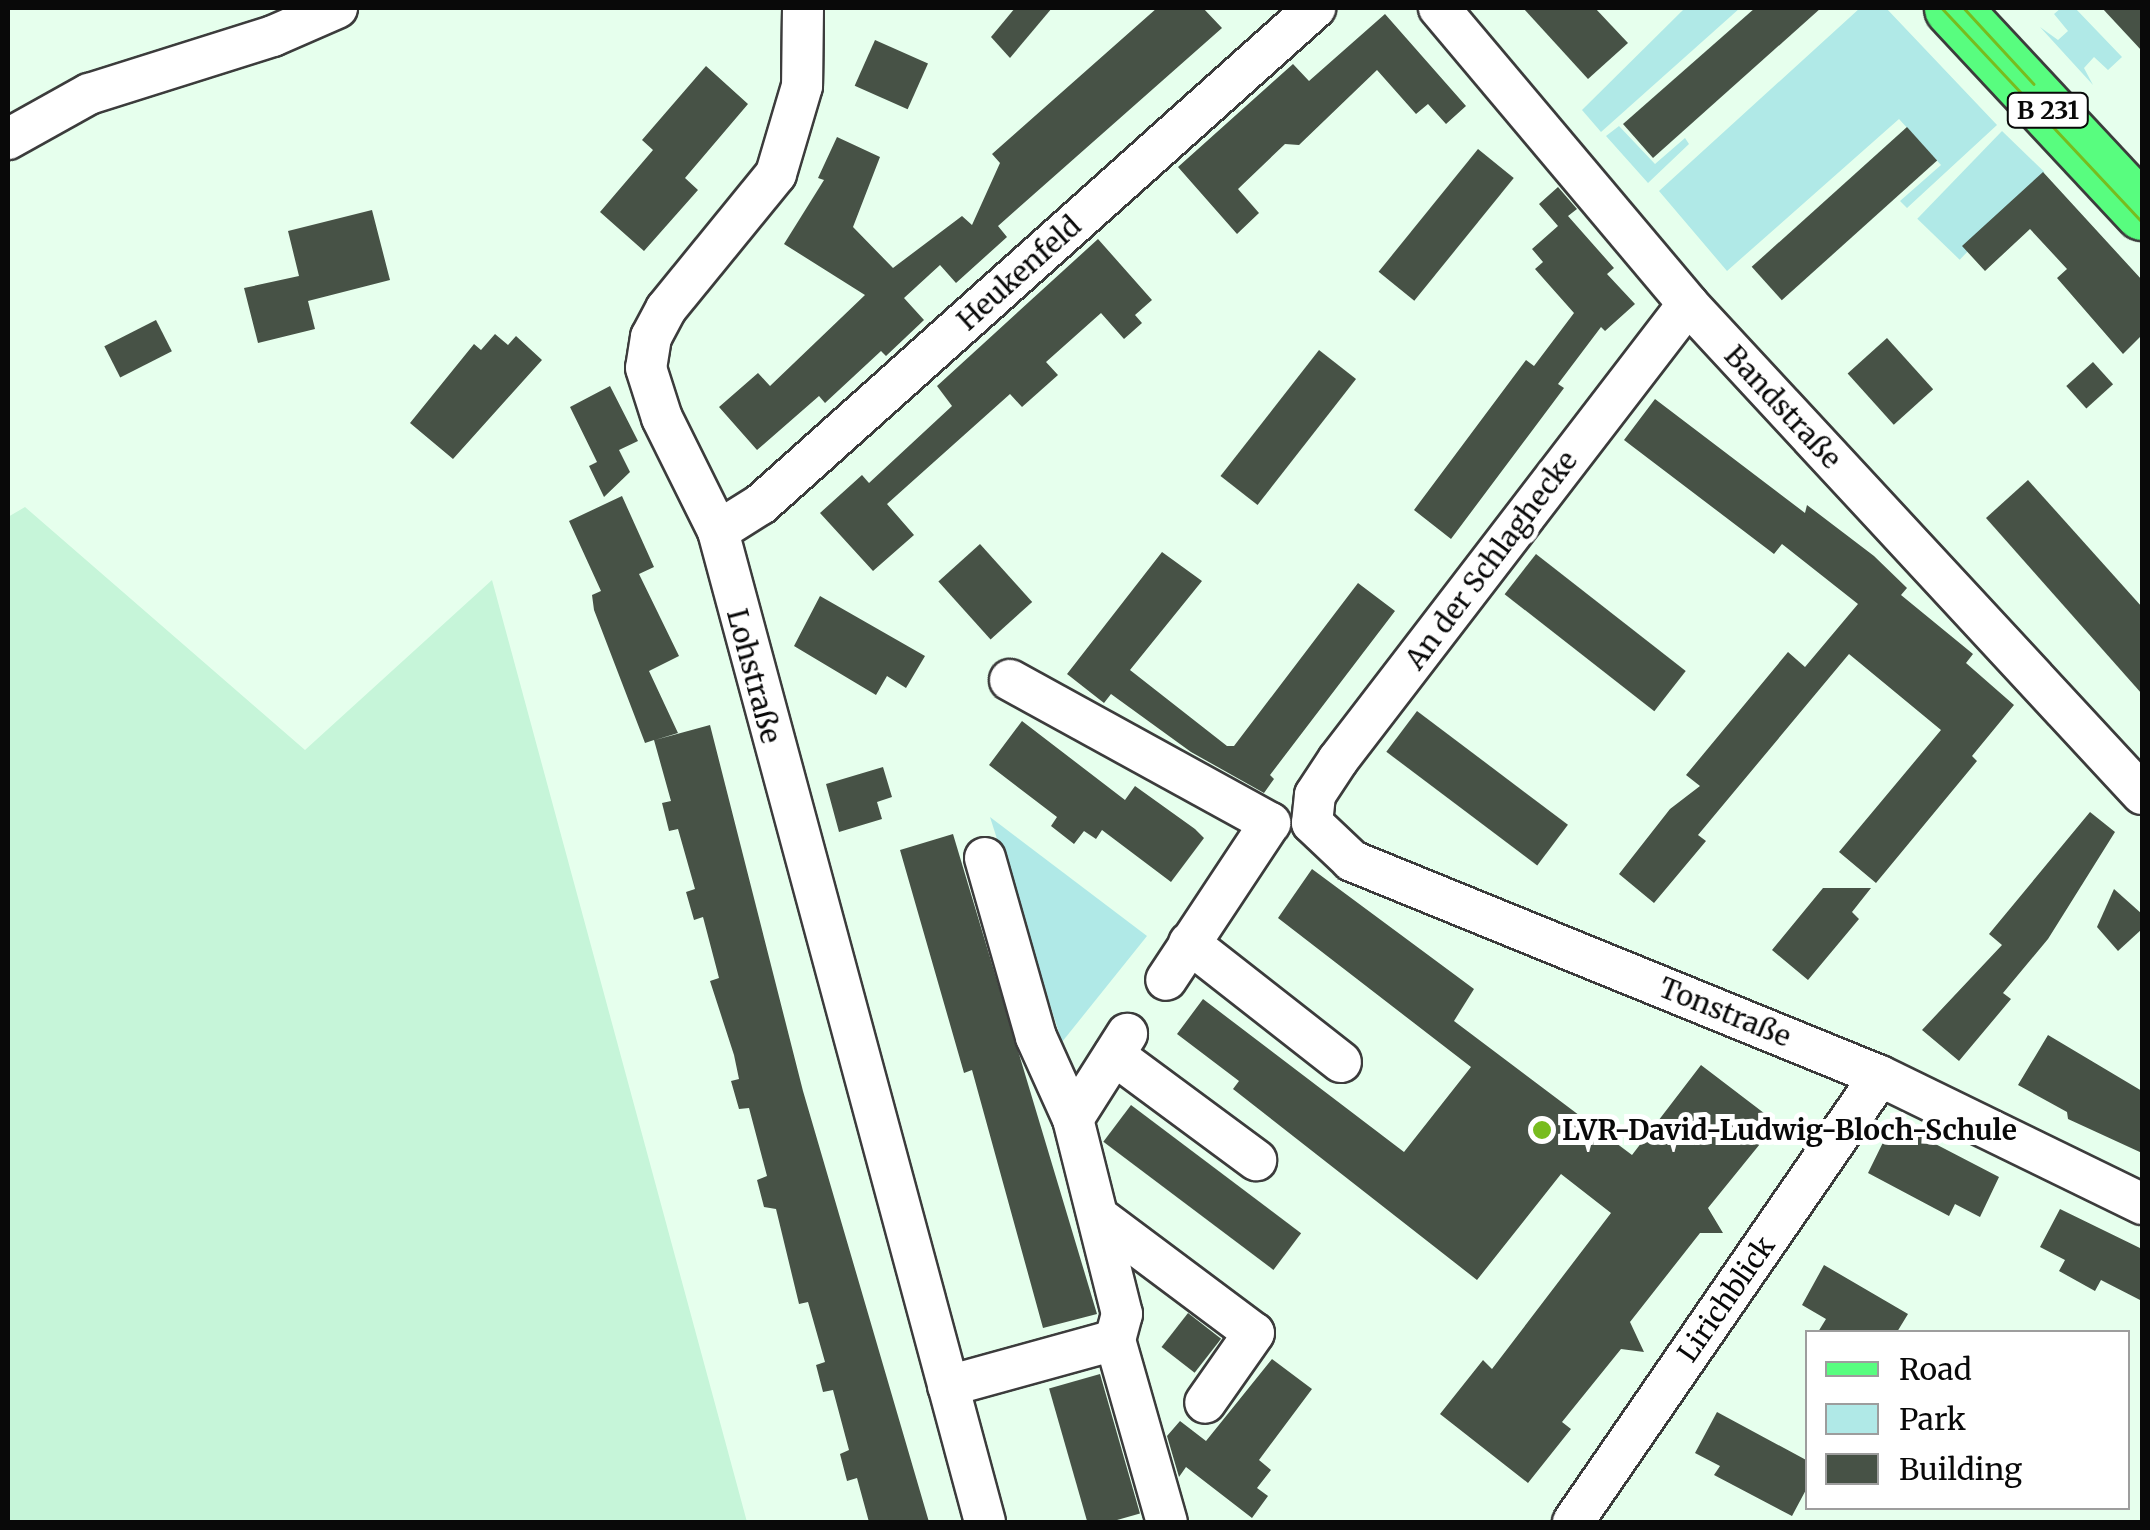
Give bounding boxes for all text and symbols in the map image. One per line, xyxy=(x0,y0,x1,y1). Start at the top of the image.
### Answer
road number: B 231 xyxy=(2006,90,2090,130)
street label: Heukenfeld xyxy=(950,209,1088,337)
street label: Bandstraße xyxy=(1718,339,1848,475)
street label: An der Schlaghecke xyxy=(1398,444,1584,676)
street label: Lohstraße xyxy=(720,605,788,747)
street label: Tonstraße xyxy=(1654,970,1796,1054)
place label: LVR-David-Ludwig-Bloch-Schule xyxy=(1562,1113,2017,1147)
marker: LVR-David-Ludwig-Bloch-Schule xyxy=(1531,1119,1553,1141)
street label: Lirichblick xyxy=(1671,1230,1781,1368)
legend xyxy=(1805,1330,2130,1510)
text: Road xyxy=(1899,1350,1972,1388)
text: Park xyxy=(1899,1400,1966,1438)
text: Building xyxy=(1899,1450,2022,1488)

